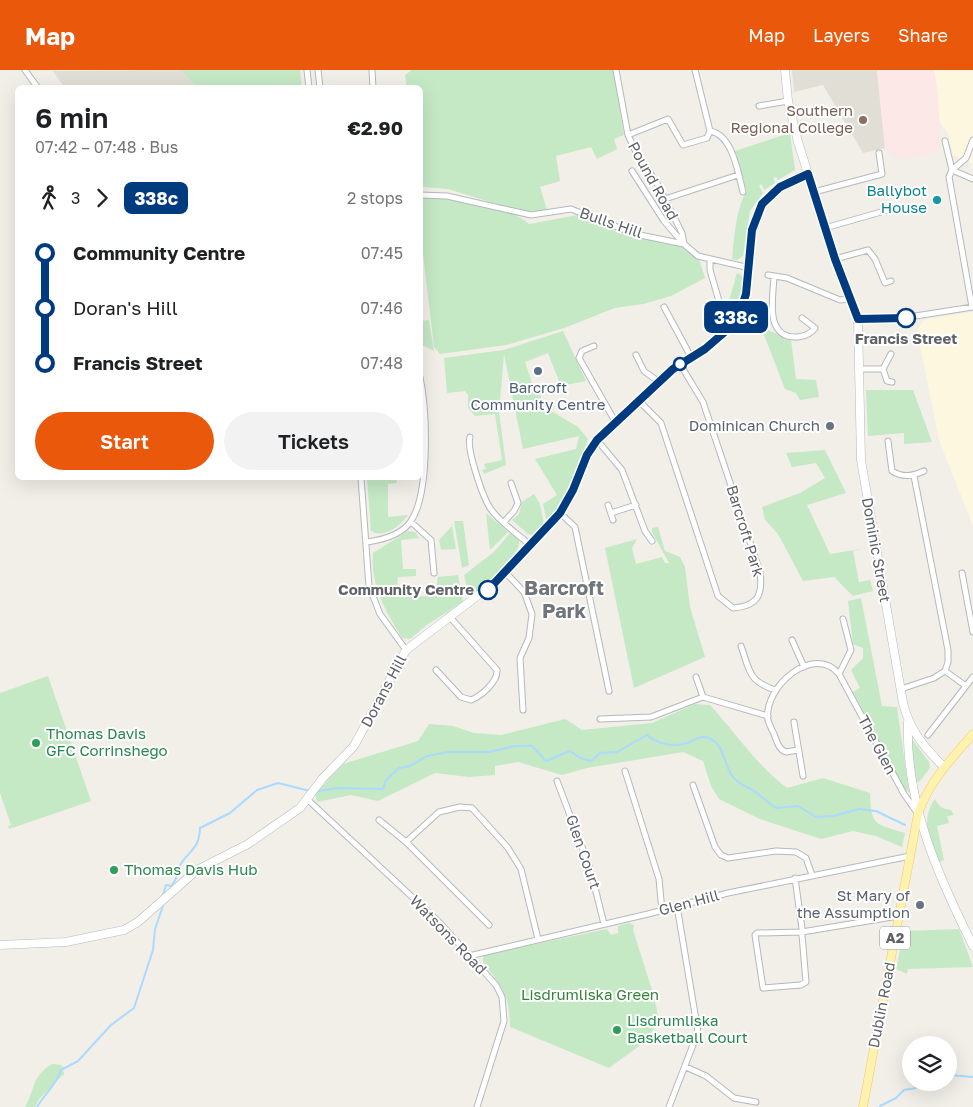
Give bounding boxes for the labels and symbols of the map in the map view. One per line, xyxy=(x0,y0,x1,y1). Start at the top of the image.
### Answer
place label: Southern Regional College xyxy=(730,101,853,136)
marker: Southern Regional College xyxy=(857,114,869,126)
street label: Pound Road xyxy=(625,138,683,223)
place label: Ballybot House xyxy=(867,181,927,216)
marker: Ballybot House xyxy=(931,194,943,206)
street label: Bulls Hill xyxy=(577,203,645,241)
line badge: 338c xyxy=(701,301,771,333)
marker: Francis Street xyxy=(896,308,916,328)
place label: Francis Street xyxy=(855,329,957,347)
unlabelled marker xyxy=(673,357,687,371)
marker: Barcroft Community Centre xyxy=(532,365,544,377)
place label: Barcroft Community Centre xyxy=(471,378,606,413)
place label: Dominican Church xyxy=(689,416,820,434)
marker: Dominican Church xyxy=(824,420,836,432)
street label: Barcroft Park xyxy=(723,483,769,579)
street label: Dominic Street xyxy=(859,496,895,604)
district label: Barcroft Park xyxy=(524,575,604,622)
place label: Community Centre xyxy=(338,580,474,598)
marker: Community Centre xyxy=(478,580,498,600)
street label: Dorans Hill xyxy=(356,651,410,730)
street label: The Glen xyxy=(855,712,901,777)
place label: Thomas Davis GFC Corrinshego xyxy=(46,724,168,759)
marker: Thomas Davis GFC Corrinshego xyxy=(30,737,42,749)
street label: Glen Court xyxy=(563,812,605,891)
place label: Thomas Davis Hub xyxy=(124,860,257,878)
marker: Thomas Davis Hub xyxy=(108,864,120,876)
street label: Glen Hill xyxy=(657,885,721,919)
place label: St Mary of the Assumption xyxy=(797,886,911,921)
street label: Watsons Road xyxy=(407,891,491,978)
marker: St Mary of the Assumption xyxy=(914,899,926,911)
road number: A2 xyxy=(880,926,910,950)
street label: Dublin Road xyxy=(864,960,898,1049)
park label: Lisdrumliska Green xyxy=(521,985,659,1003)
place label: Lisdrumliska Basketball Court xyxy=(627,1011,748,1046)
marker: Lisdrumliska Basketball Court xyxy=(611,1024,623,1036)

